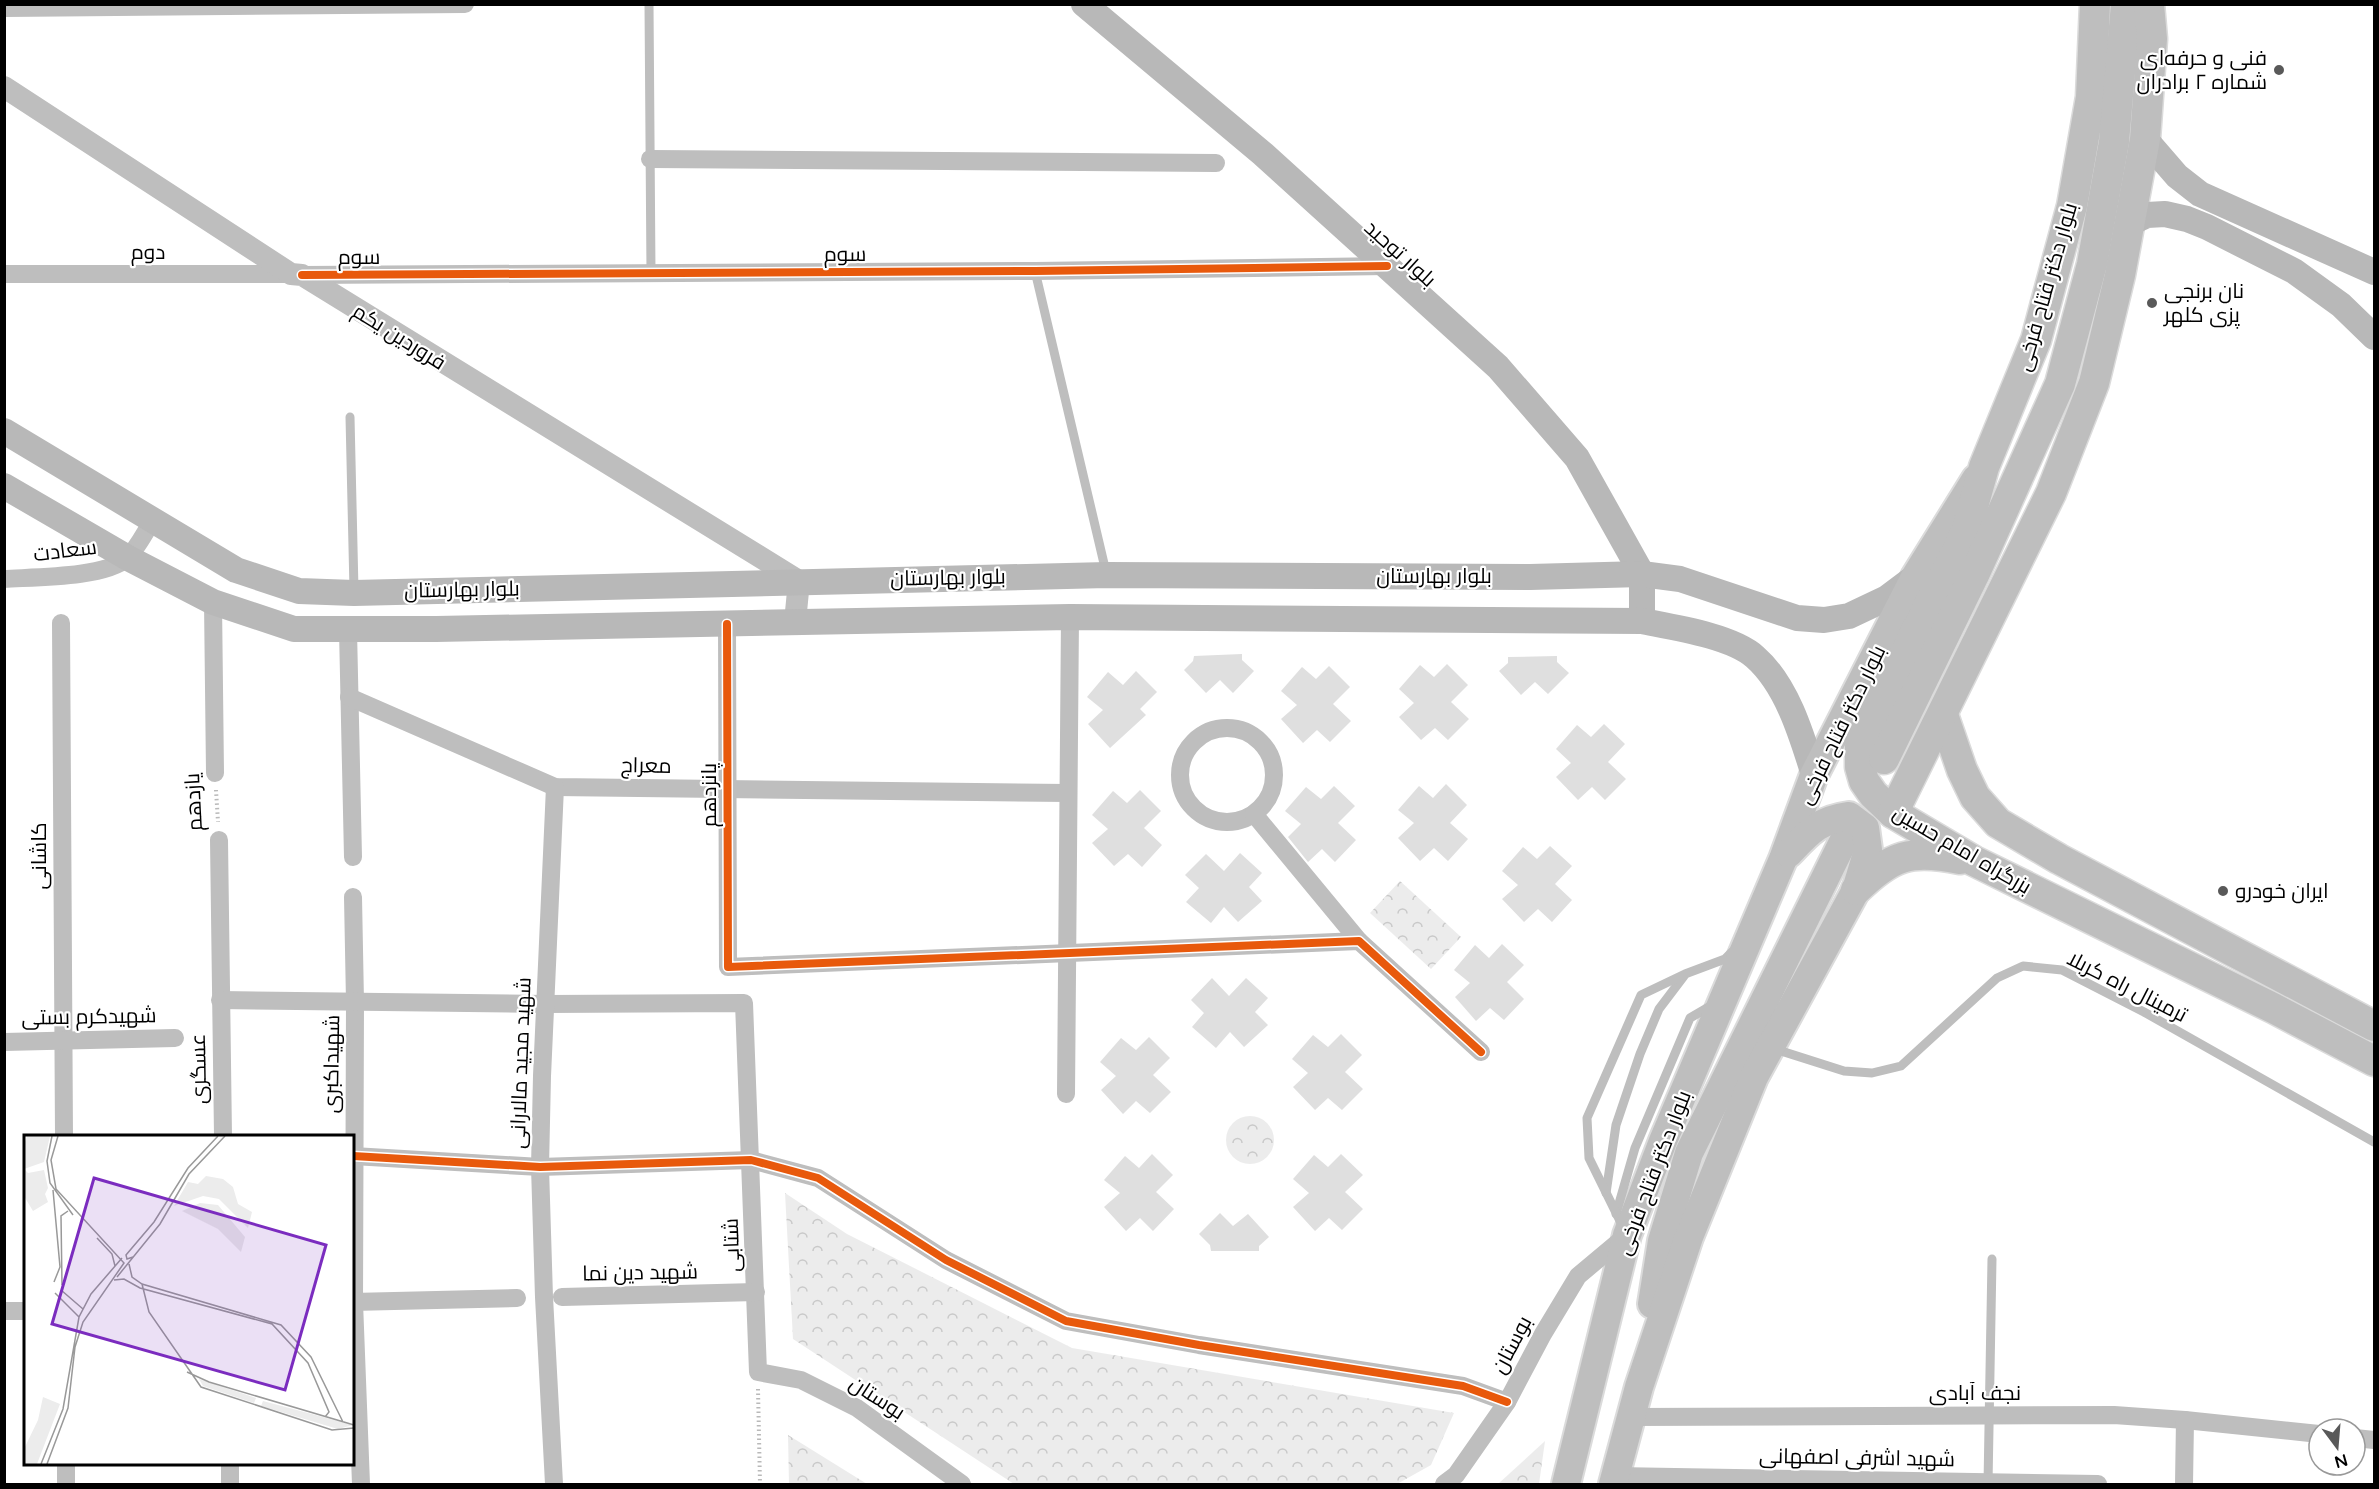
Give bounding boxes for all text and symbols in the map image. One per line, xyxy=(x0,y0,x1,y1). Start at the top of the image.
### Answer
place label: فنی و حرفه‌ای شماره ۲ برادران xyxy=(2137,46,2267,95)
marker: فنی و حرفه‌ای شماره ۲ برادران xyxy=(2272,63,2286,77)
street label: بلوار دکتر فتاح فرخی xyxy=(2011,200,2084,374)
street label: بلوار توحید xyxy=(1359,215,1441,293)
street label: دوم xyxy=(131,240,165,266)
street label: سوم xyxy=(824,242,866,268)
street label: سوم xyxy=(338,245,380,271)
place label: نان برنجی پزی کلهر xyxy=(2163,279,2244,329)
marker: نان برنجی پزی کلهر xyxy=(2145,296,2159,310)
street label: فروردین یکم xyxy=(347,299,450,376)
street label: سعادت xyxy=(32,535,98,567)
street label: بلوار بهارستان xyxy=(890,564,1006,592)
street label: بلوار بهارستان xyxy=(1376,564,1492,589)
street label: بلوار بهارستان xyxy=(404,576,520,604)
street label: بلوار دکتر فتاح فرخی xyxy=(1793,641,1892,809)
street label: معراج xyxy=(620,753,672,780)
street label: پانزدهم xyxy=(697,762,723,827)
street label: یازدهم xyxy=(180,772,209,832)
street label: بزرگراه امام حسین xyxy=(1888,800,2036,901)
street label: کاشانی xyxy=(27,822,52,890)
place label: ایران خودرو xyxy=(2235,879,2329,904)
marker: ایران خودرو xyxy=(2216,884,2230,898)
street label: ترمینال راه کربلا xyxy=(2063,946,2192,1028)
street label: شهید مجید مالارانی xyxy=(506,977,536,1149)
street label: شهیدکرم بستی xyxy=(21,1003,157,1032)
street label: شهیداکبری xyxy=(319,1014,345,1114)
street label: عسگری xyxy=(186,1034,212,1104)
street label: بلوار دکتر فتاح فرخی xyxy=(1611,1087,1698,1259)
inset map xyxy=(24,1135,354,1465)
street label: شتابی xyxy=(719,1218,745,1272)
street label: شهید دین نما xyxy=(582,1259,698,1287)
street label: بوستان xyxy=(1487,1312,1537,1378)
street label: بوستان xyxy=(844,1371,910,1425)
street label: نجف آبادی xyxy=(1929,1381,2021,1406)
north arrow xyxy=(2307,1417,2367,1477)
street label: شهید اشرفی اصفهانی xyxy=(1759,1444,1955,1472)
text: N xyxy=(2332,1449,2350,1472)

